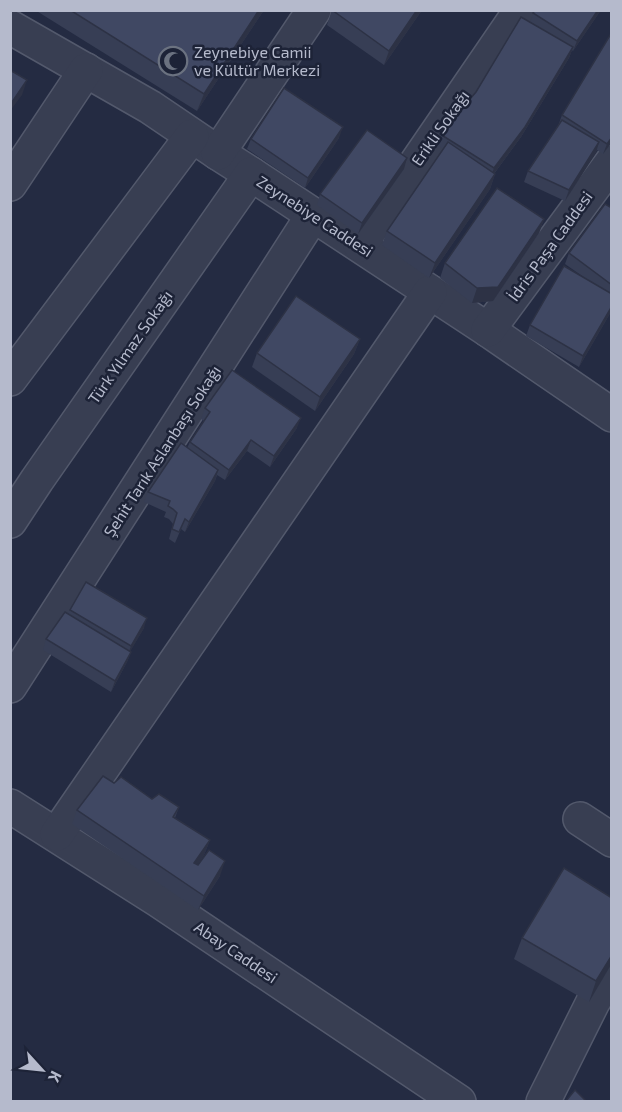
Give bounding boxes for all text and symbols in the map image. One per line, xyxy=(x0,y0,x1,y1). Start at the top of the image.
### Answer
place label: Zeynebiye Camii ve Kültür Merkezi xyxy=(194,42,320,79)
mosque icon: Zeynebiye Camii ve Kültür Merkezi xyxy=(157,45,189,77)
street label: Erikli Sokağı xyxy=(407,86,473,169)
street label: Zeynebiye Caddesi xyxy=(254,171,377,260)
street label: İdris Paşa Caddesi xyxy=(503,187,597,305)
street label: Türk Yılmaz Sokağı xyxy=(83,286,176,407)
street label: Şehit Tarık Aslanbaşı Sokağı xyxy=(99,361,225,541)
street label: Abay Caddesi xyxy=(191,917,282,986)
north arrow xyxy=(12,1040,72,1100)
text: K xyxy=(45,1068,67,1087)

